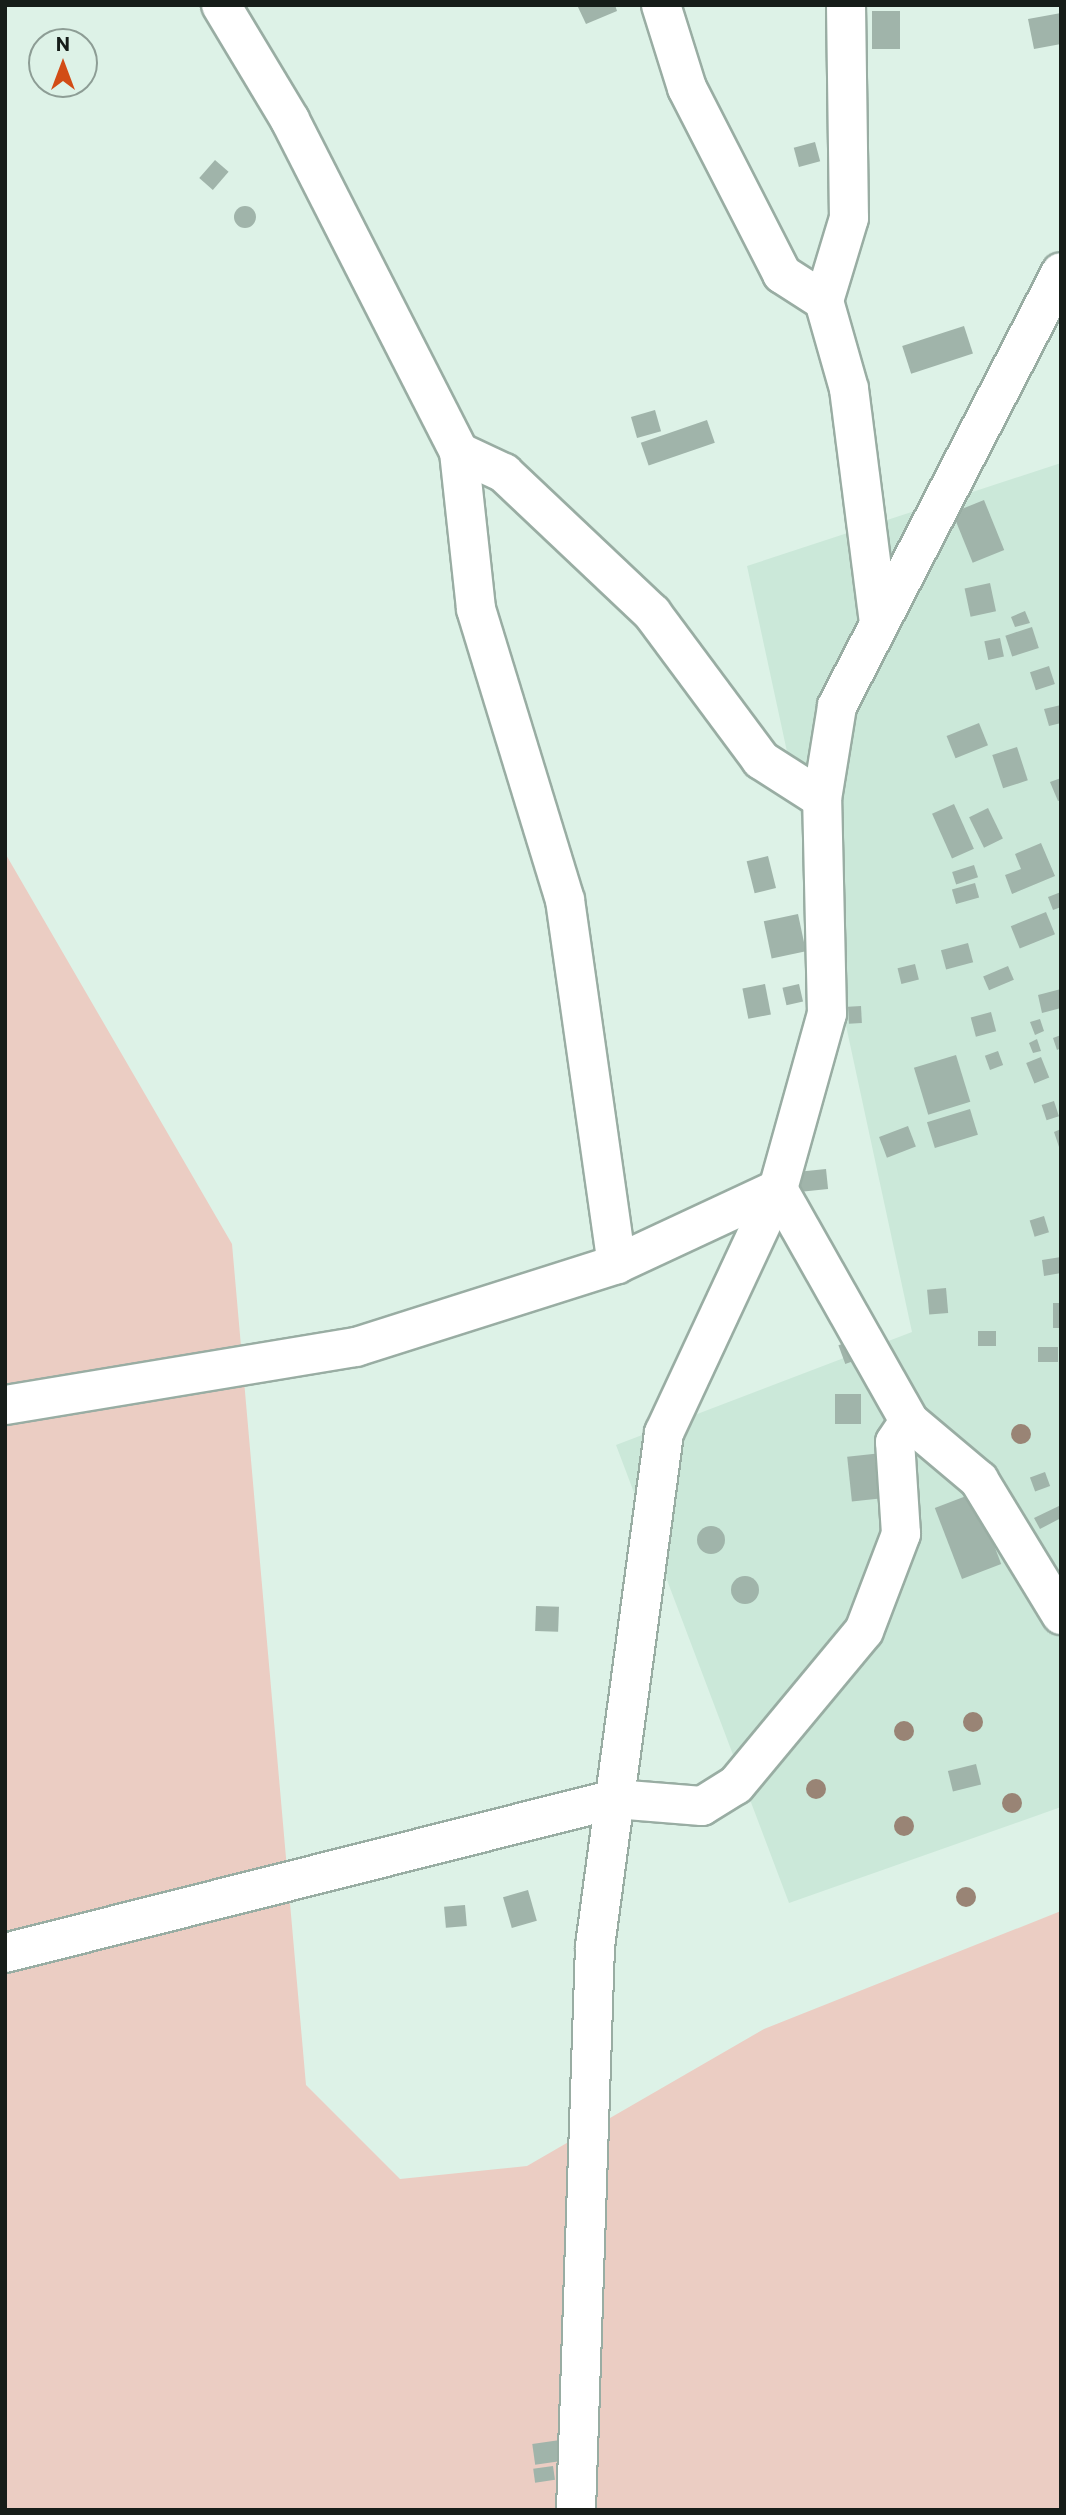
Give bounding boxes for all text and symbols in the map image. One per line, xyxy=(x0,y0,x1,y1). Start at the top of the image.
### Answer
north arrow xyxy=(28,28,98,98)
text: N xyxy=(56,32,70,55)

